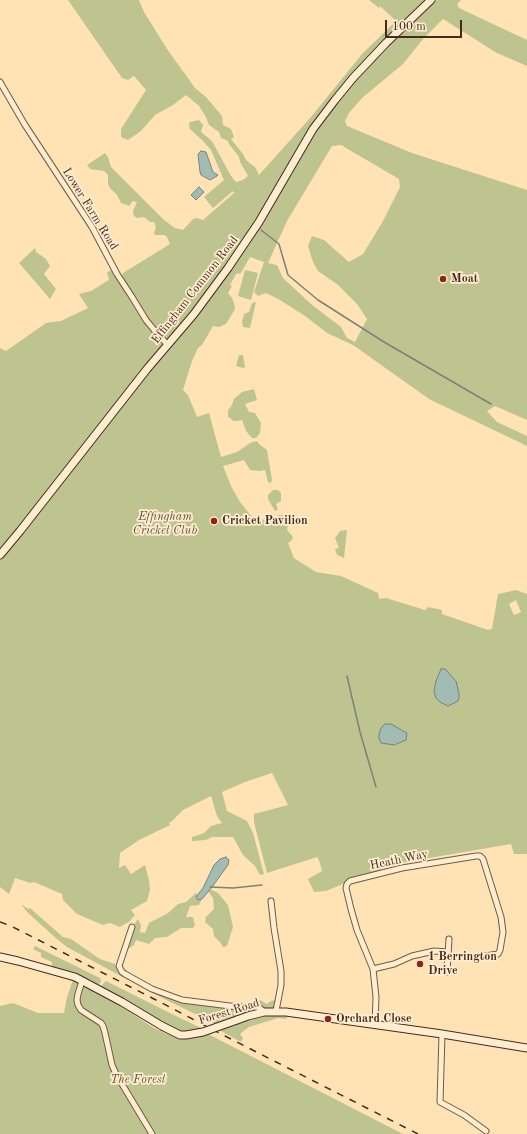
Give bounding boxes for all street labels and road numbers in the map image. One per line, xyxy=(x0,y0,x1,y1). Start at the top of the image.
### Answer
street label: Lower Farm Road xyxy=(59,165,121,253)
street label: Effingham Common Road xyxy=(149,233,241,347)
street label: Heath Way xyxy=(369,847,429,873)
street label: Forest Road xyxy=(197,996,261,1028)

